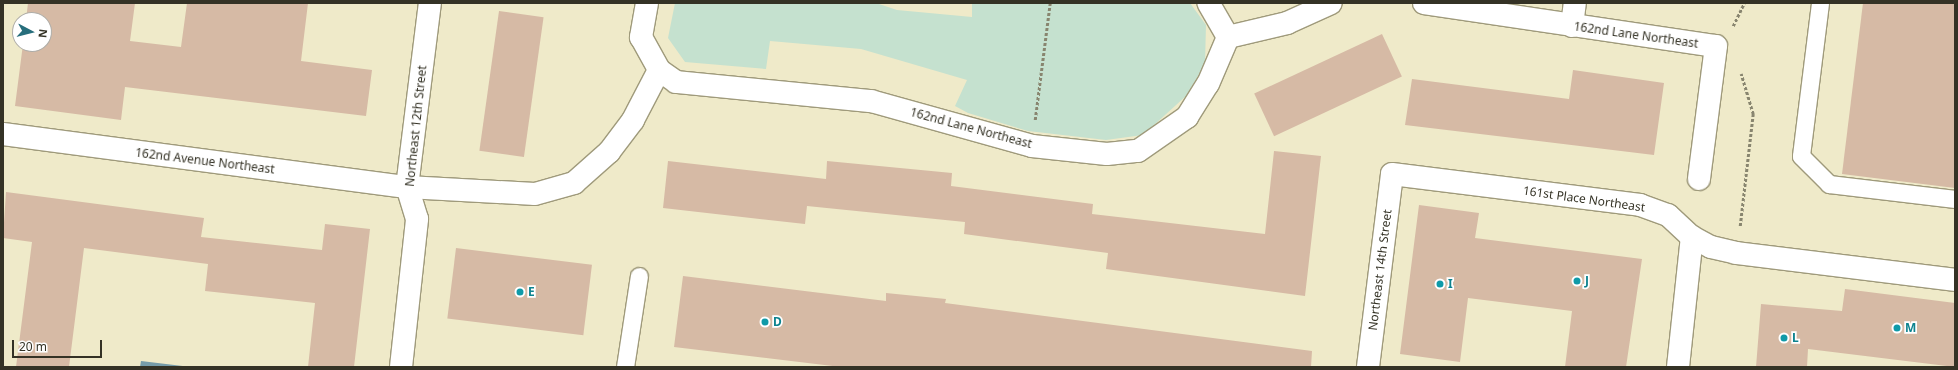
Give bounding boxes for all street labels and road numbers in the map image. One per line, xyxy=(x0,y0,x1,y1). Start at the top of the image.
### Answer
street label: 162nd Lane Northeast xyxy=(1573,19,1699,51)
street label: Northeast 12th Street xyxy=(402,65,430,187)
street label: 162nd Lane Northeast xyxy=(909,105,1033,151)
street label: 162nd Avenue Northeast xyxy=(134,145,276,177)
street label: 161st Place Northeast xyxy=(1522,183,1646,215)
street label: Northeast 14th Street xyxy=(1365,209,1395,331)

